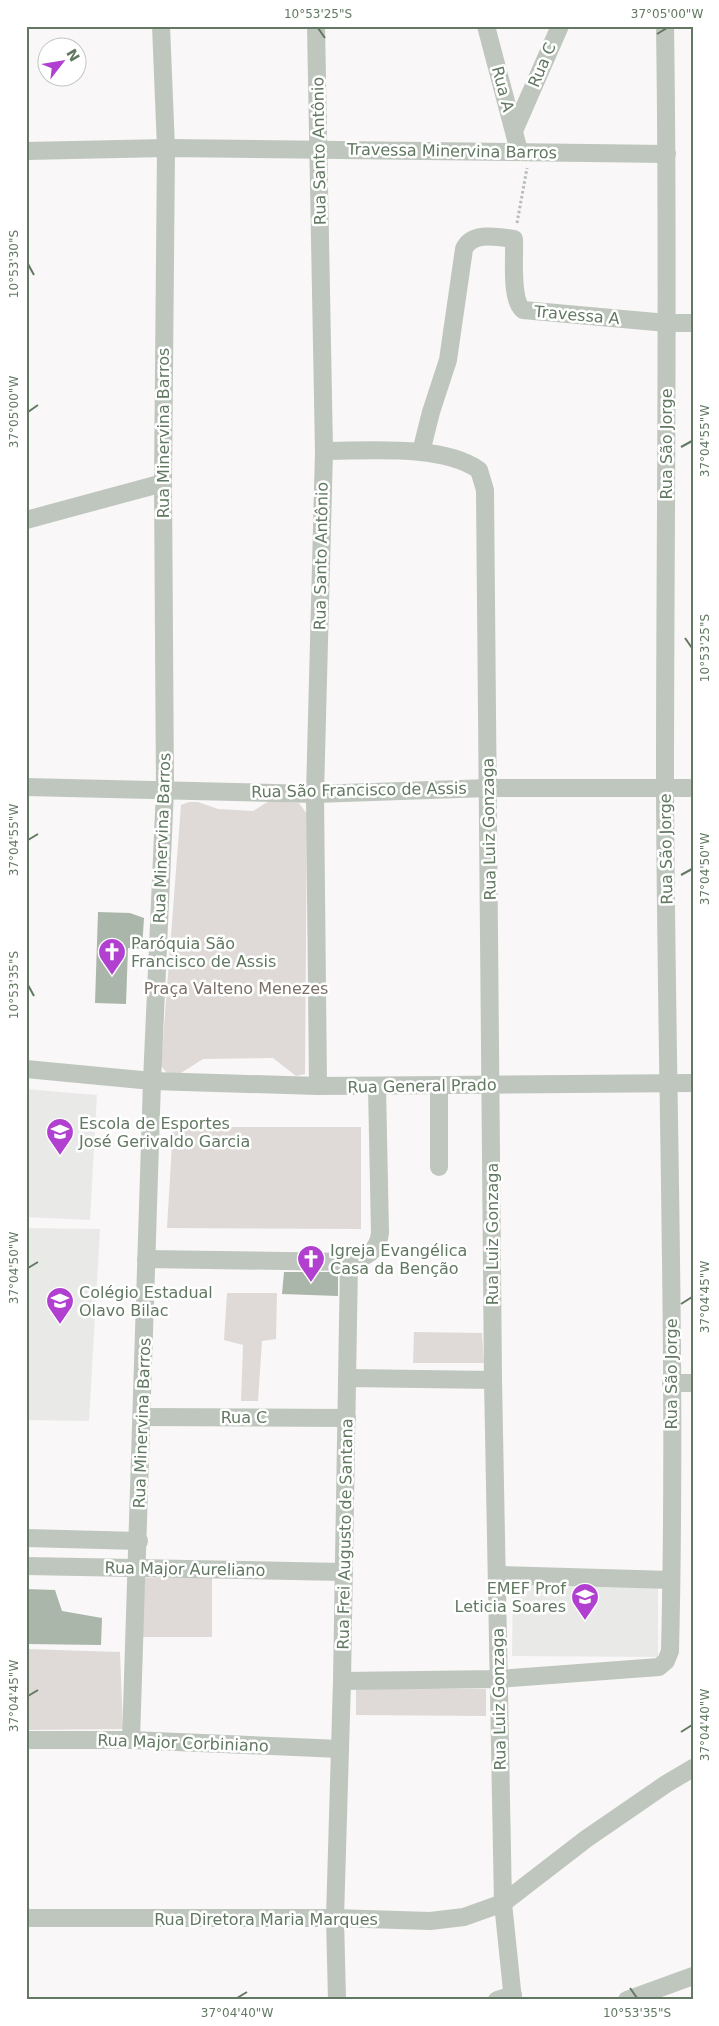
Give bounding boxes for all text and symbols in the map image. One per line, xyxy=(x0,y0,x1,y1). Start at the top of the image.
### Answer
text: 10°53'25"S xyxy=(284,7,352,21)
text: 37°05'00"W xyxy=(631,7,703,21)
north arrow xyxy=(38,38,88,88)
street label: Rua C xyxy=(524,40,560,90)
text: N xyxy=(63,46,83,64)
street label: Rua A xyxy=(488,64,518,114)
street label: Rua Santo Antônio xyxy=(308,77,330,225)
street label: Travessa Minervina Barros xyxy=(346,140,557,162)
text: 10°53'30"S xyxy=(7,230,21,298)
street label: Travessa A xyxy=(533,302,621,328)
street label: Rua Minervina Barros xyxy=(154,348,173,518)
text: 37°05'00"W xyxy=(7,376,21,448)
street label: Rua São Jorge xyxy=(657,388,676,500)
text: 37°04'55"W xyxy=(698,405,712,477)
street label: Rua Santo Antônio xyxy=(310,482,332,630)
text: 10°53'25"S xyxy=(698,614,712,682)
street label: Rua Minervina Barros xyxy=(150,752,174,924)
street label: Rua Luiz Gonzaga xyxy=(478,758,500,900)
street label: Rua São Francisco de Assis xyxy=(251,779,467,801)
street label: Rua São Jorge xyxy=(656,793,676,905)
text: 37°04'55"W xyxy=(7,804,21,876)
text: 37°04'50"W xyxy=(698,833,712,905)
place label: Paróquia São Francisco de Assis xyxy=(131,934,276,971)
church icon: Paróquia São Francisco de Assis xyxy=(97,937,127,976)
text: 10°53'35"S xyxy=(7,951,21,1019)
park label: Praça Valteno Menezes xyxy=(144,979,328,998)
street label: Rua General Prado xyxy=(347,1075,497,1097)
place label: Escola de Esportes José Gerivaldo Garcia xyxy=(78,1114,250,1151)
school or university icon: Escola de Esportes José Gerivaldo Garcia xyxy=(45,1117,75,1156)
street label: Rua Luiz Gonzaga xyxy=(483,1163,502,1305)
text: 37°04'50"W xyxy=(7,1232,21,1304)
place label: Igreja Evangélica Casa da Benção xyxy=(330,1241,467,1278)
church icon: Igreja Evangélica Casa da Benção xyxy=(296,1244,326,1283)
text: 37°04'45"W xyxy=(698,1261,712,1333)
place label: Colégio Estadual Olavo Bilac xyxy=(79,1283,213,1320)
school or university icon: Colégio Estadual Olavo Bilac xyxy=(45,1286,75,1325)
street label: Rua São Jorge xyxy=(662,1318,681,1430)
street label: Rua Minervina Barros xyxy=(130,1337,154,1509)
street label: Rua C xyxy=(221,1408,267,1427)
street label: Rua Frei Augusto de Santana xyxy=(333,1418,357,1650)
street label: Rua Major Aureliano xyxy=(104,1558,266,1580)
place label: EMEF Prof Leticia Soares xyxy=(455,1579,566,1616)
school or university icon: EMEF Prof Leticia Soares xyxy=(570,1582,600,1621)
street label: Rua Luiz Gonzaga xyxy=(488,1628,510,1770)
text: 37°04'45"W xyxy=(7,1660,21,1732)
text: 37°04'40"W xyxy=(698,1689,712,1761)
street label: Rua Major Corbiniano xyxy=(97,1731,269,1755)
street label: Rua Diretora Maria Marques xyxy=(154,1910,378,1929)
text: 37°04'40"W xyxy=(201,2006,273,2020)
text: 10°53'35"S xyxy=(603,2006,671,2020)

